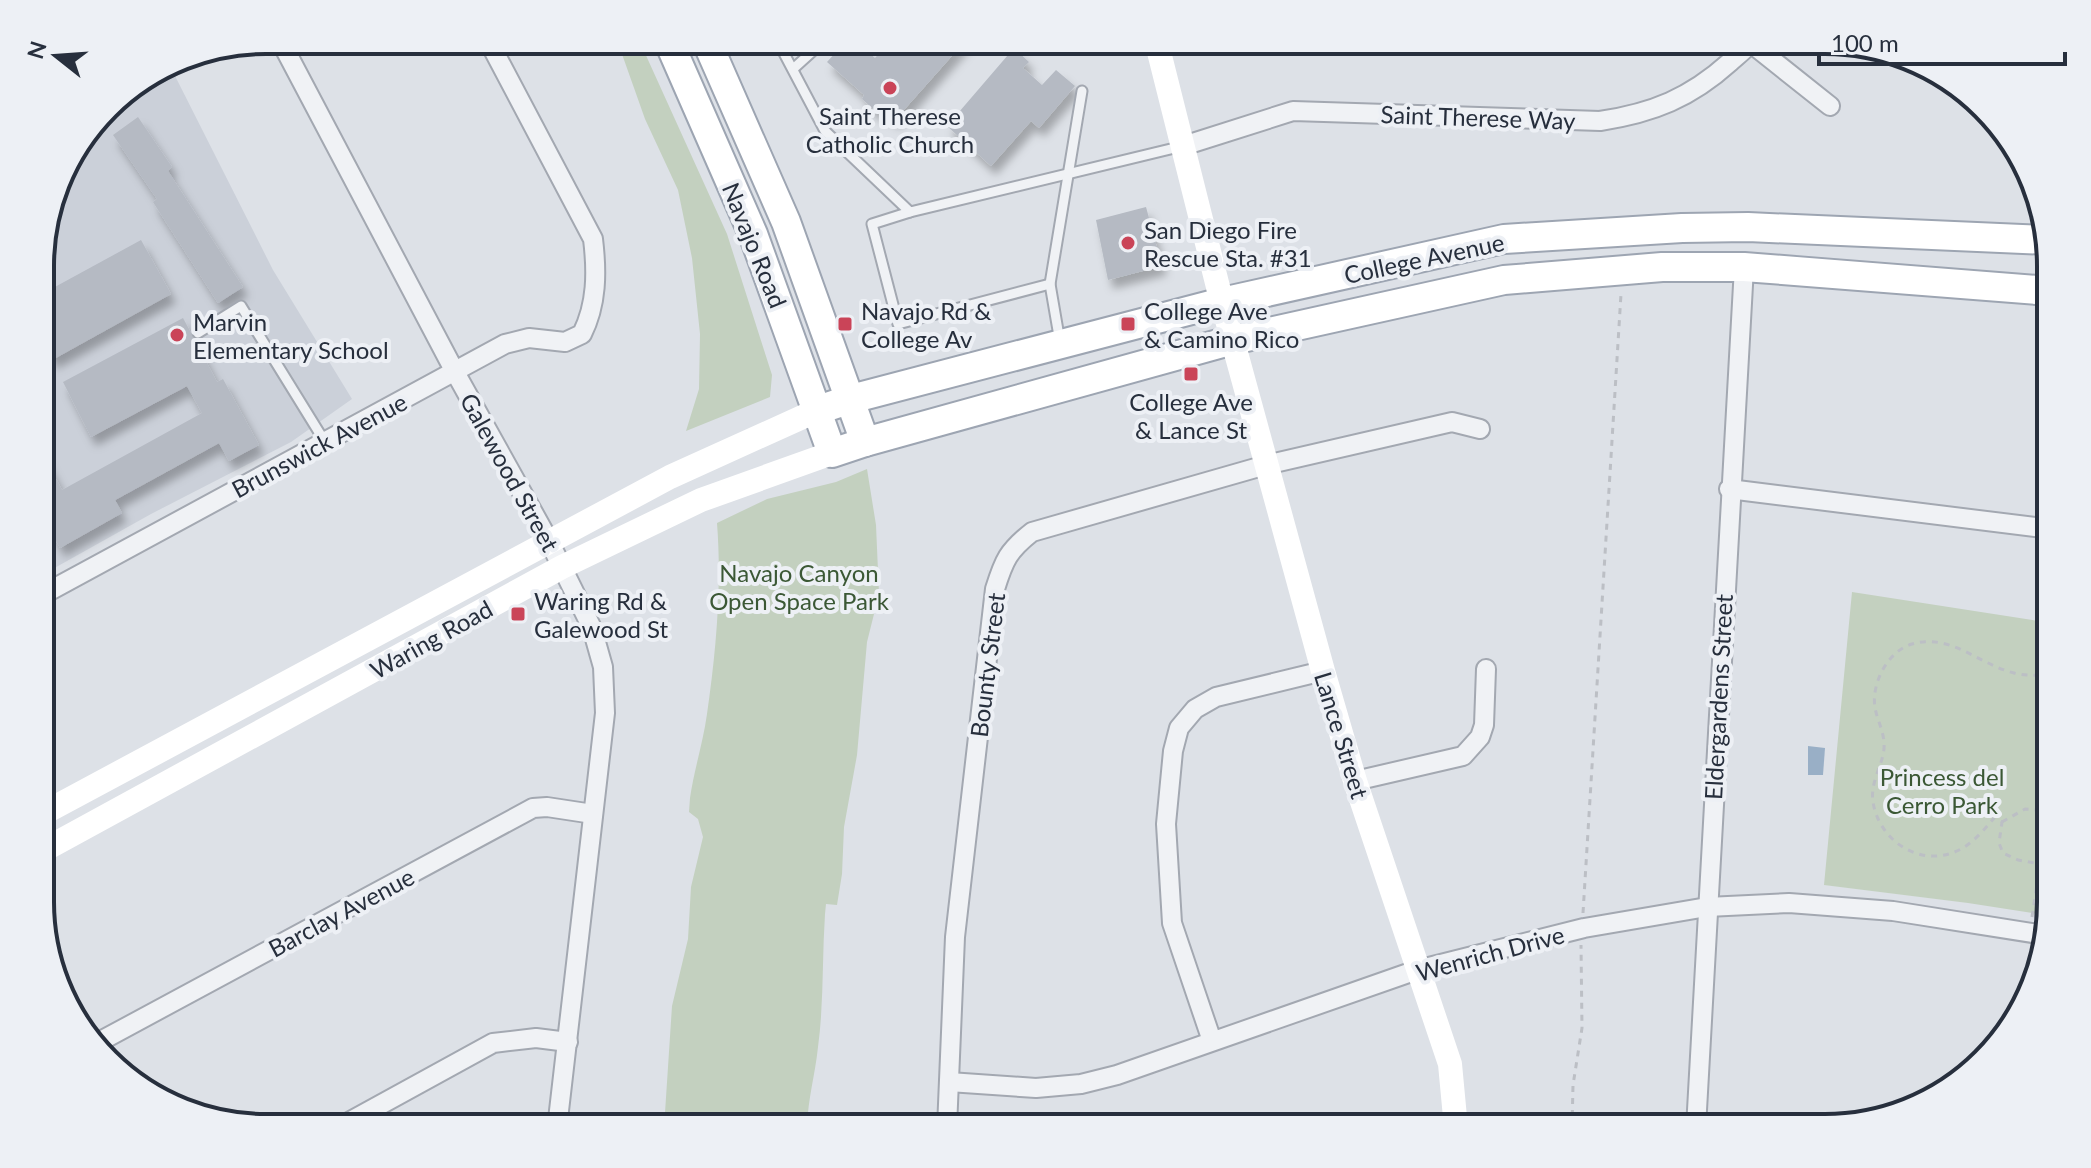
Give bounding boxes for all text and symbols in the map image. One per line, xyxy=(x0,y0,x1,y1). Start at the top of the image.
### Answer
north arrow xyxy=(16,16,96,96)
scale bar xyxy=(1819,16,2065,66)
text: 100 m xyxy=(1831,28,1899,57)
text: N xyxy=(21,38,52,62)
marker: Saint Therese Catholic Church xyxy=(881,79,899,97)
street label: Saint Therese Way xyxy=(1380,99,1577,135)
place label: Saint Therese Catholic Church xyxy=(806,101,974,158)
street label: Navajo Road xyxy=(717,178,793,312)
place label: San Diego Fire Rescue Sta. #31 xyxy=(1144,215,1312,272)
street label: College Avenue xyxy=(1341,227,1507,289)
marker: San Diego Fire Rescue Sta. #31 xyxy=(1119,234,1137,252)
place label: Navajo Rd & College Av xyxy=(861,296,991,353)
place label: College Ave & Camino Rico xyxy=(1144,296,1299,353)
place label: Marvin Elementary School xyxy=(193,307,389,364)
marker: Navajo Rd & College Av xyxy=(836,315,854,333)
marker: College Ave & Camino Rico xyxy=(1119,315,1137,333)
marker: Marvin Elementary School xyxy=(168,326,186,344)
marker: College Ave & Lance St xyxy=(1182,365,1200,383)
street label: Brunswick Avenue xyxy=(226,387,412,503)
place label: College Ave & Lance St xyxy=(1129,387,1253,444)
street label: Galewood Street xyxy=(455,388,566,556)
park label: Navajo Canyon Open Space Park xyxy=(709,558,890,615)
place label: Waring Rd & Galewood St xyxy=(534,586,669,643)
street label: Bounty Street xyxy=(964,591,1010,739)
street label: Eldergardens Street xyxy=(1698,593,1738,801)
street label: Waring Road xyxy=(365,594,497,684)
marker: Waring Rd & Galewood St xyxy=(509,605,527,623)
street label: Lance Street xyxy=(1309,668,1375,802)
park label: Princess del Cerro Park xyxy=(1880,762,2004,819)
street label: Barclay Avenue xyxy=(263,861,419,963)
street label: Wenrich Drive xyxy=(1413,919,1567,987)

